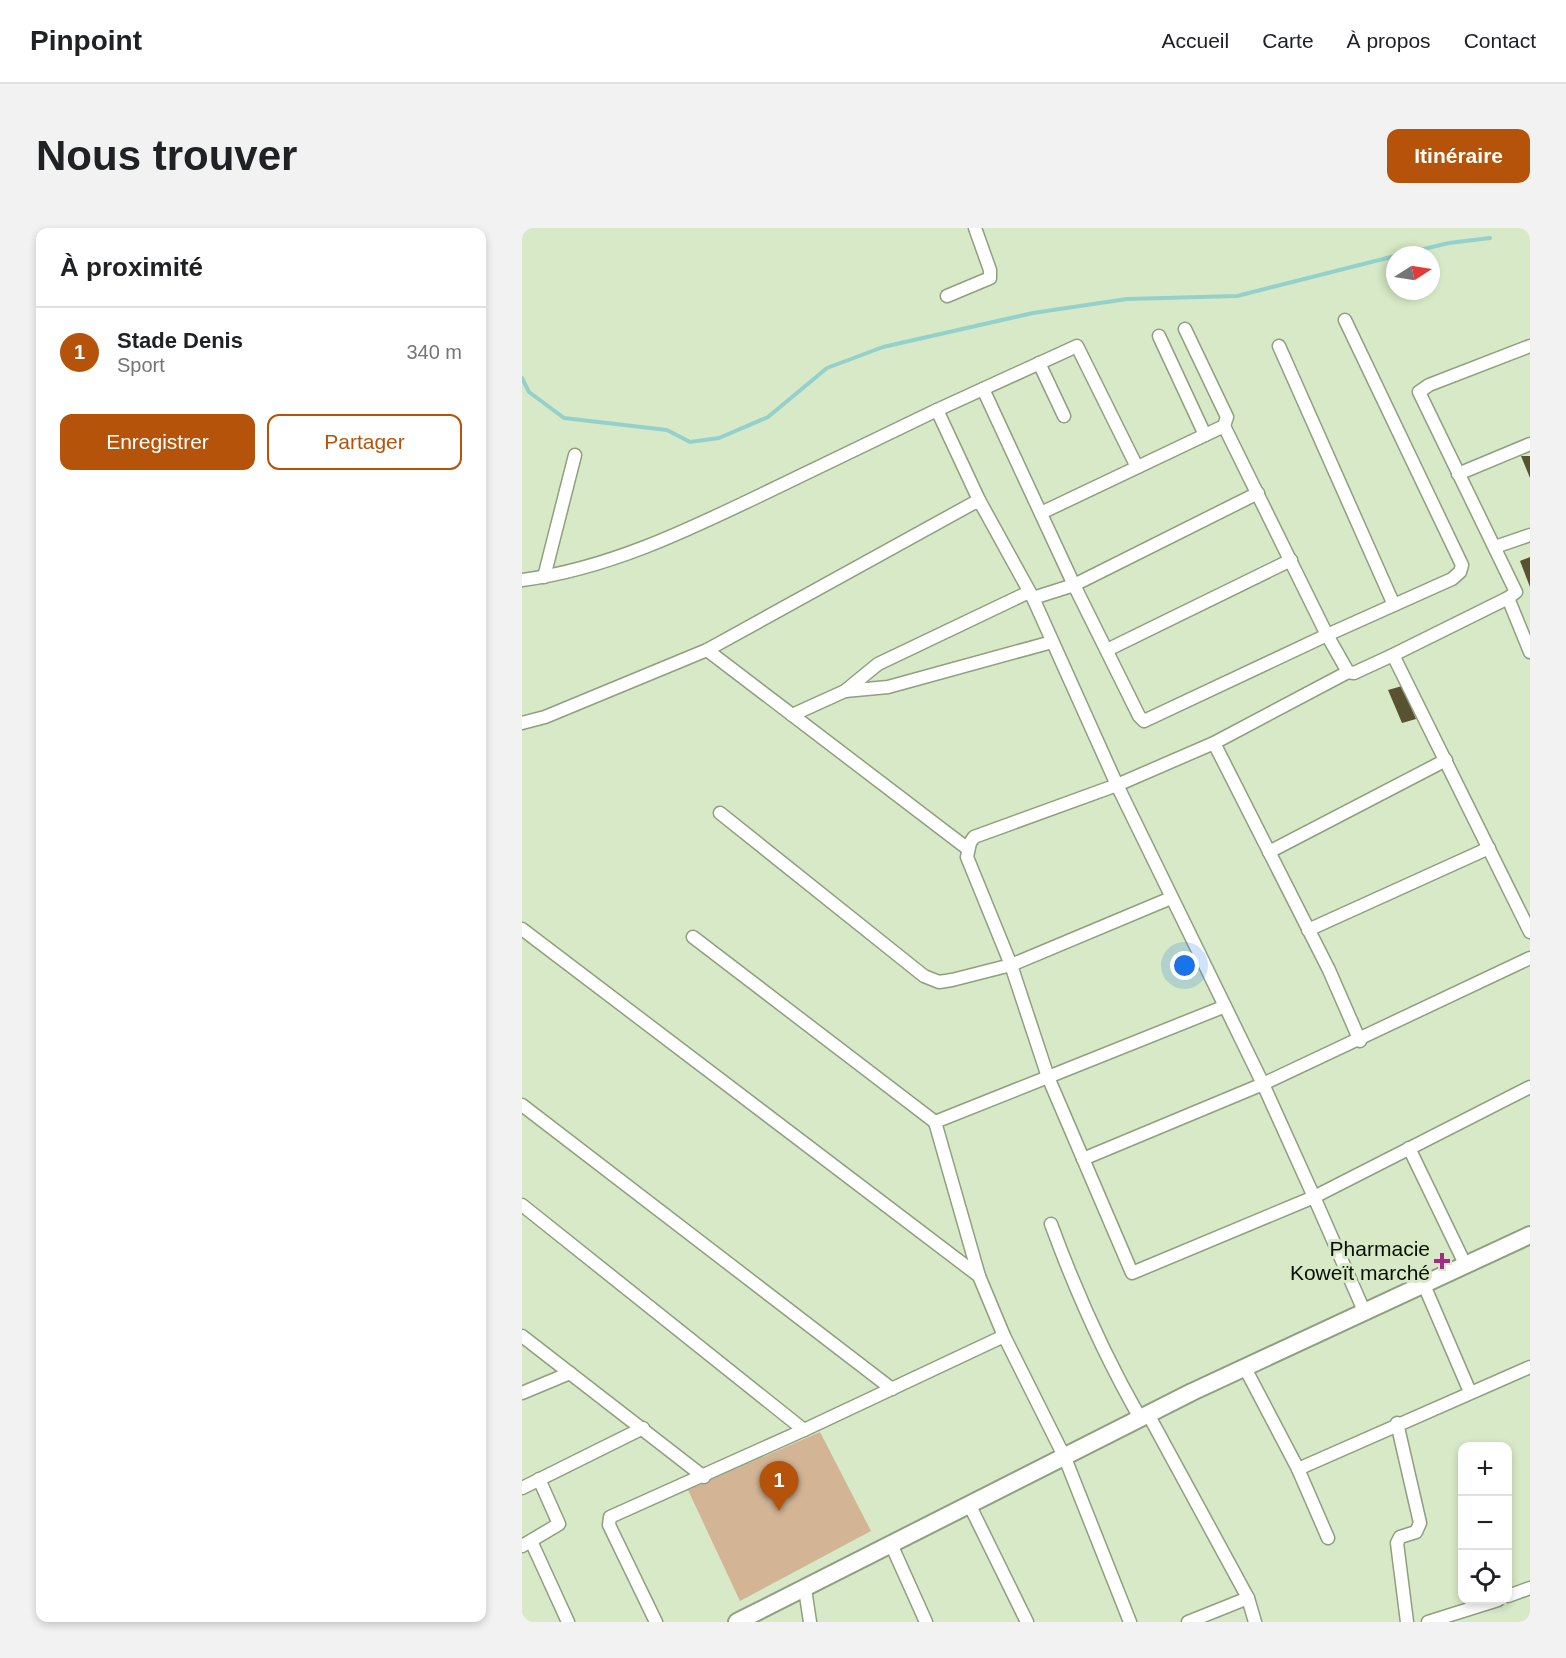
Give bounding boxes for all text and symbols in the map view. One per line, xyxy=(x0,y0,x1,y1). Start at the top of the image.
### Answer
text: Pinpoint xyxy=(30,25,142,56)
text: Accueil xyxy=(1162,29,1229,52)
text: Carte xyxy=(1262,29,1314,52)
text: À propos xyxy=(1347,29,1431,52)
text: Contact xyxy=(1464,29,1536,52)
button: Itinéraire xyxy=(1387,129,1530,183)
text: Nous trouver xyxy=(36,132,297,179)
north arrow xyxy=(1386,246,1440,300)
text: À proximité xyxy=(60,252,203,282)
text: Stade Denis xyxy=(117,328,243,353)
text: 1 xyxy=(74,341,85,363)
text: 340 m xyxy=(406,341,462,363)
text: Sport xyxy=(117,354,165,376)
button: Enregistrer xyxy=(60,414,255,470)
button: Partager xyxy=(267,414,462,470)
your location xyxy=(1170,951,1199,980)
place label: Pharmacie Koweït marché xyxy=(1290,1237,1430,1284)
marker: Pharmacie Koweït marché xyxy=(1435,1254,1449,1268)
map controls xyxy=(1458,1442,1512,1604)
button: + xyxy=(1458,1442,1512,1496)
pin: 1 xyxy=(760,1462,798,1511)
button: − xyxy=(1458,1496,1512,1550)
button: locate xyxy=(1458,1550,1512,1604)

